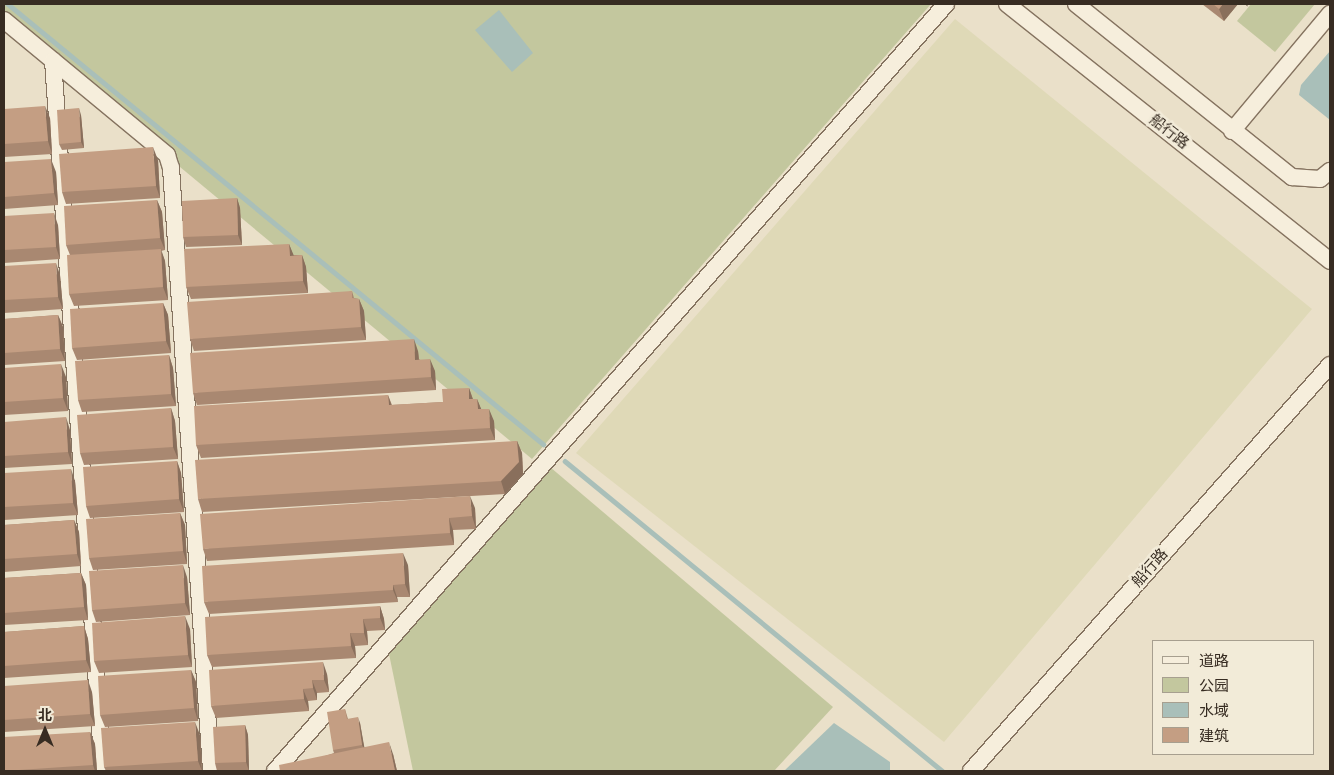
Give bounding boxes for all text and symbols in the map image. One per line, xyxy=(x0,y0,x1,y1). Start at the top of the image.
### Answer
street label: 船行路 xyxy=(1146,111,1192,153)
street label: 船行路 xyxy=(1128,545,1172,591)
legend xyxy=(1152,640,1314,755)
text: 道路 xyxy=(1199,653,1229,669)
text: 公园 xyxy=(1199,678,1229,694)
text: 水域 xyxy=(1199,703,1229,719)
north arrow xyxy=(20,705,70,755)
text: 北 xyxy=(38,707,52,723)
text: 建筑 xyxy=(1199,728,1229,744)

